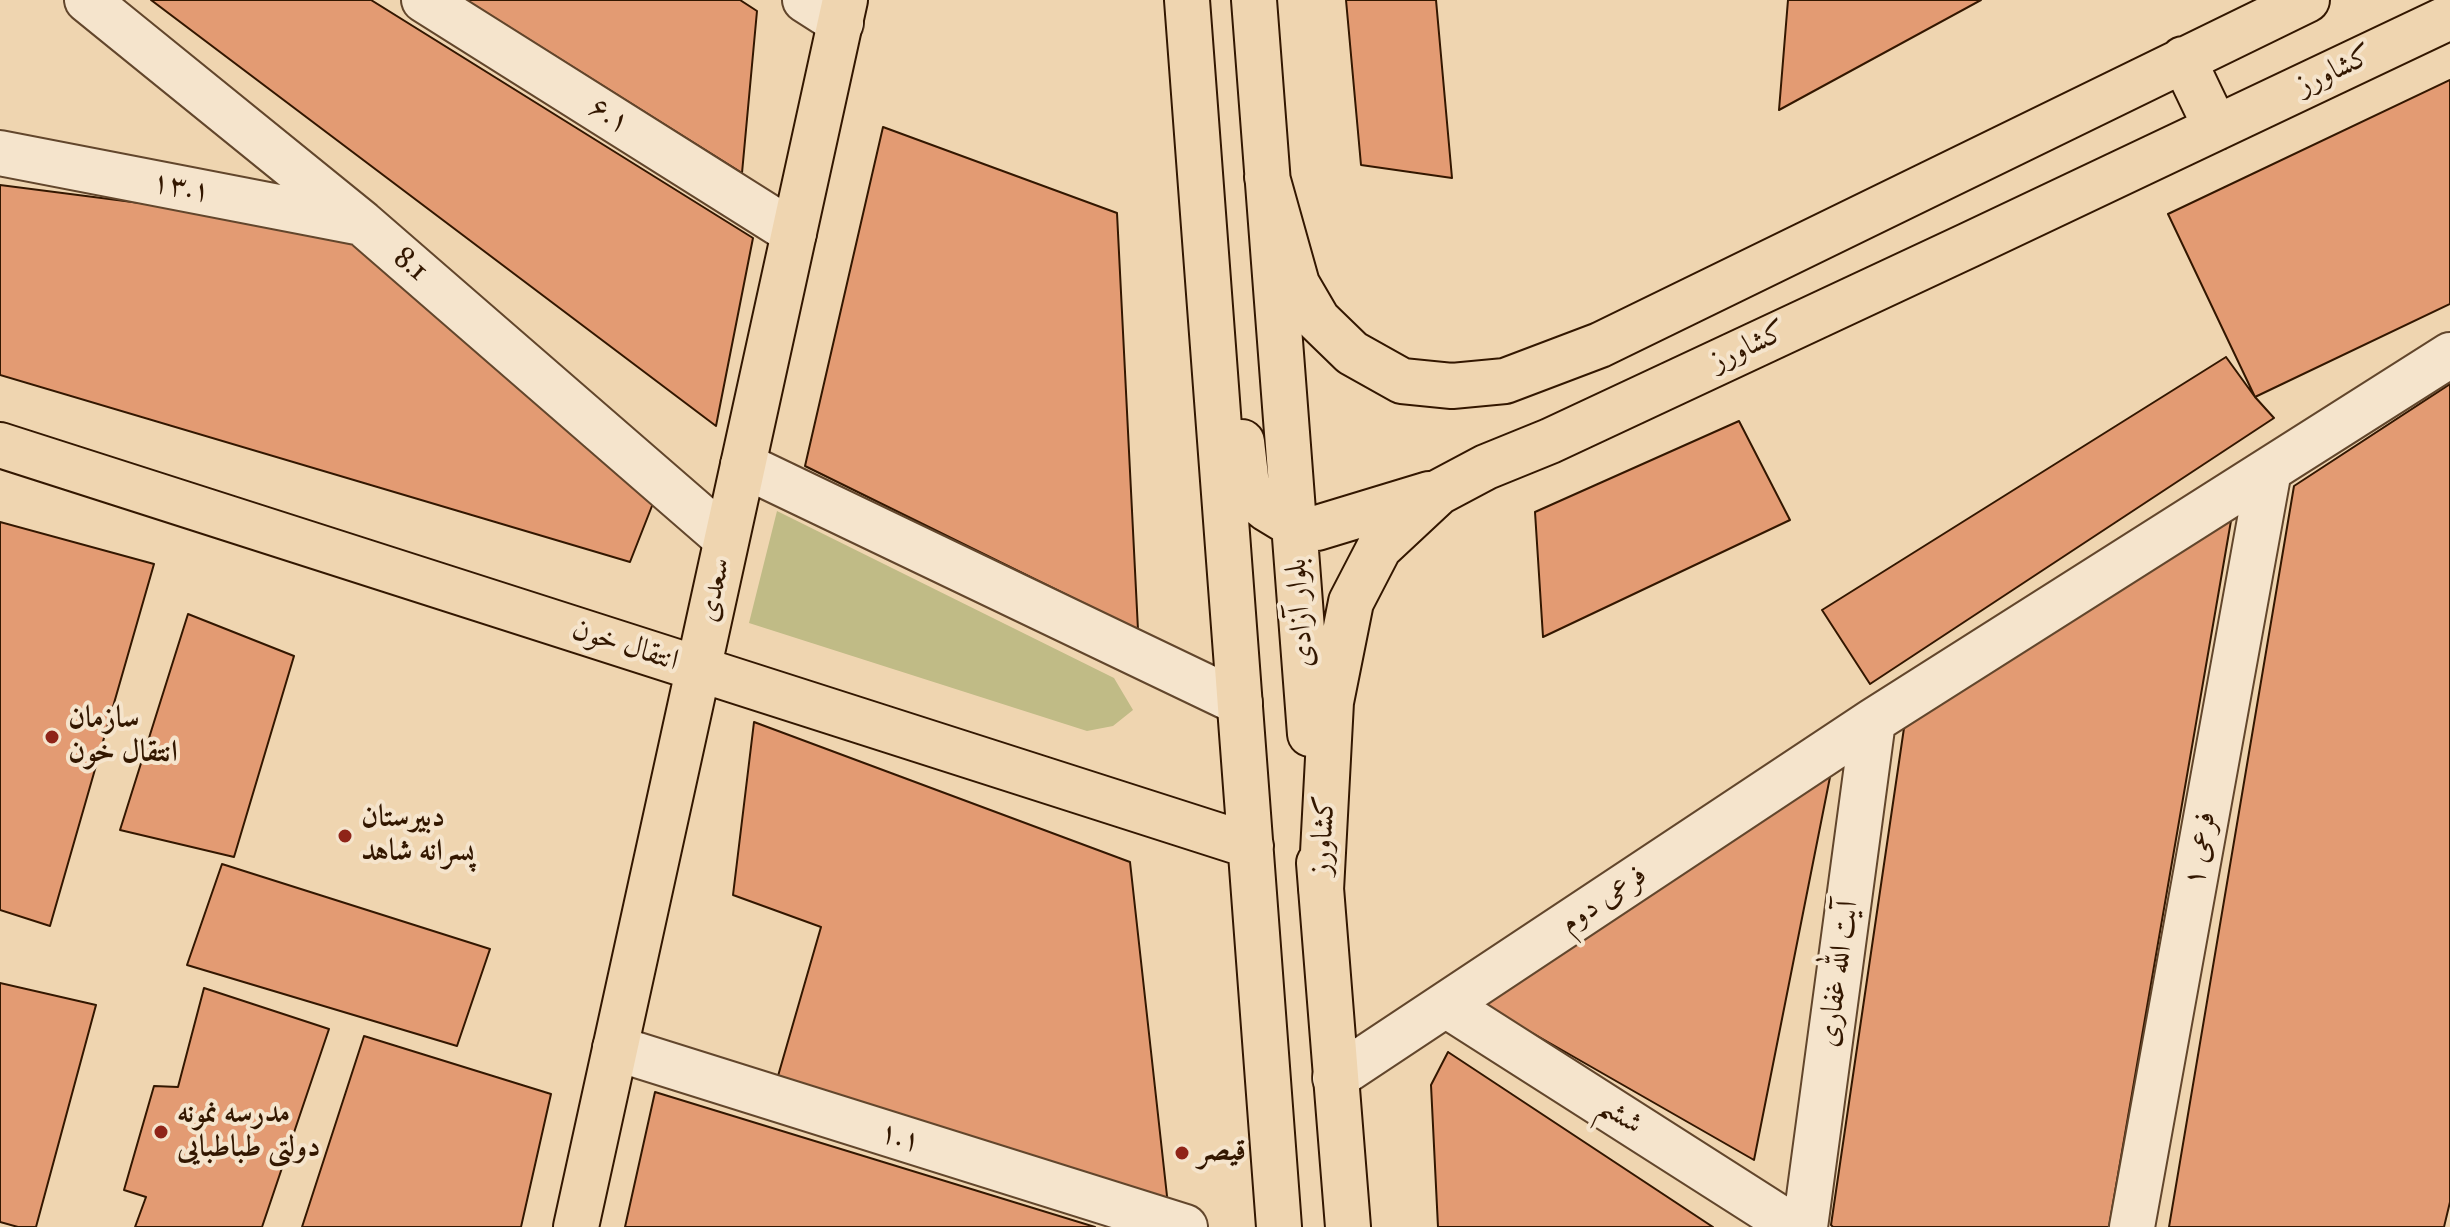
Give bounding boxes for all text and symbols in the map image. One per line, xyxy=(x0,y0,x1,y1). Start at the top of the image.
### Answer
street label: کشاورز xyxy=(2291,38,2379,104)
street label: ۶.۱ xyxy=(582,90,636,142)
street label: ۱۳.۱ xyxy=(149,165,213,211)
street label: 8.1 xyxy=(385,240,435,290)
street label: کشاورز xyxy=(1705,314,1793,380)
street label: سعدی xyxy=(691,554,739,626)
street label: بلوار آزادی xyxy=(1279,557,1323,669)
street label: انتقال خون xyxy=(567,612,683,680)
place label: سازمان انتقال خون xyxy=(68,702,178,772)
marker: سازمان انتقال خون xyxy=(43,728,61,746)
street label: کشاورز xyxy=(1304,794,1344,876)
place label: دبیرستان پسرانه شاهد xyxy=(361,801,475,872)
street label: فرعی ۱ xyxy=(2177,809,2225,889)
marker: دبیرستان پسرانه شاهد xyxy=(336,827,354,845)
street label: فرعی دوم xyxy=(1554,858,1654,942)
street label: آیت الله غفاری xyxy=(1811,898,1867,1050)
street label: ششم xyxy=(1591,1089,1649,1143)
place label: مدرسه نمونه دولتی طباطبایی xyxy=(177,1097,320,1168)
street label: ۱.۱ xyxy=(875,1115,925,1161)
marker: مدرسه نمونه دولتی طباطبایی xyxy=(152,1123,170,1141)
place label: قیصر xyxy=(1198,1135,1246,1171)
marker: قیصر xyxy=(1173,1144,1191,1162)

